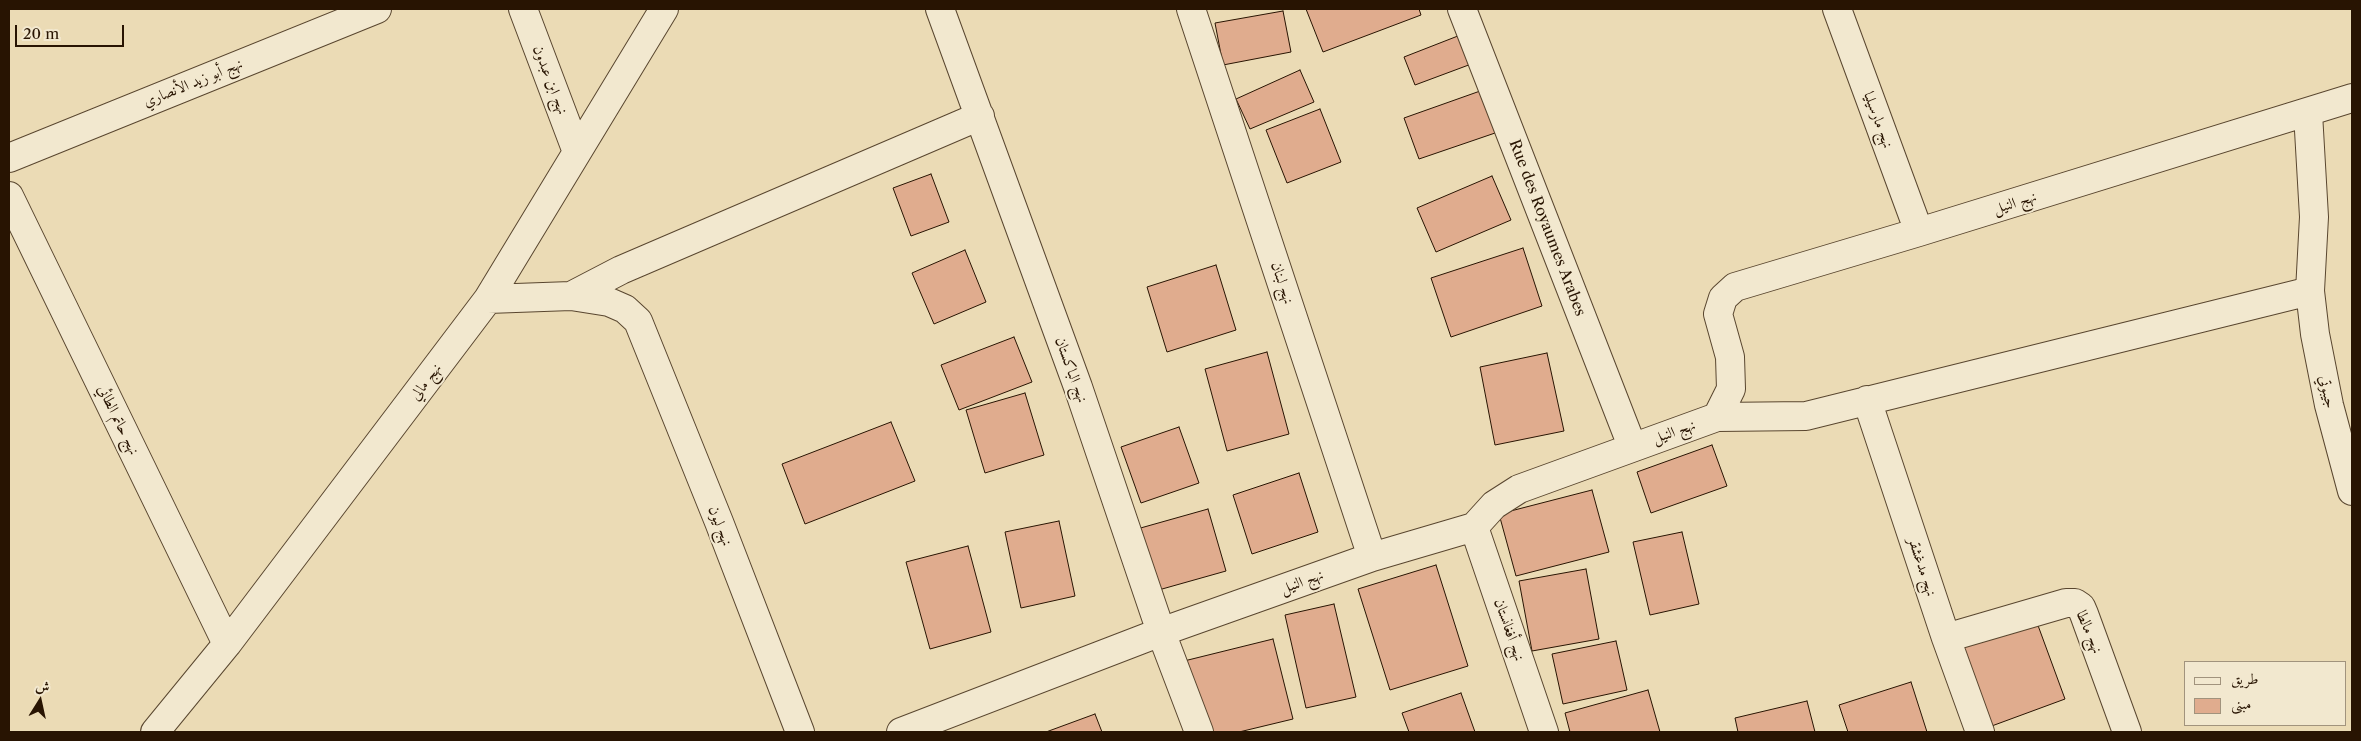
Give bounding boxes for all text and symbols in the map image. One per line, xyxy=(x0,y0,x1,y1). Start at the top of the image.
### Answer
scale bar xyxy=(18,15,126,47)
text: 20 m xyxy=(23,24,59,43)
street label: نهج ابن عبدون xyxy=(529,43,571,117)
street label: نهج أبو زيد الأنصاري xyxy=(141,55,245,111)
street label: نهج مارسيليا xyxy=(1859,89,1897,151)
street label: Rue des Royaumes Arabes xyxy=(1505,137,1589,319)
street label: نهج النيل xyxy=(1991,188,2039,218)
street label: نهج لبنان xyxy=(1267,260,1297,306)
street label: نهج الباكستان xyxy=(1051,335,1091,405)
street label: نهج مالي xyxy=(406,360,446,404)
street label: جيبوتي xyxy=(2315,374,2339,410)
street label: نهج حاتم الطائي xyxy=(93,382,143,458)
street label: نهج النيل xyxy=(1650,416,1698,448)
street label: نهج ليون xyxy=(704,503,736,549)
street label: نهج مدغشقر xyxy=(1904,535,1940,599)
street label: نهج النيل xyxy=(1278,566,1326,598)
street label: نهج أفغانستان xyxy=(1490,596,1528,664)
street label: نهج مالطا xyxy=(2072,608,2106,656)
legend xyxy=(2184,661,2346,726)
text: طريق xyxy=(2231,669,2258,688)
north arrow xyxy=(15,676,65,726)
text: ش xyxy=(34,676,51,696)
text: مبنى xyxy=(2231,694,2251,713)

